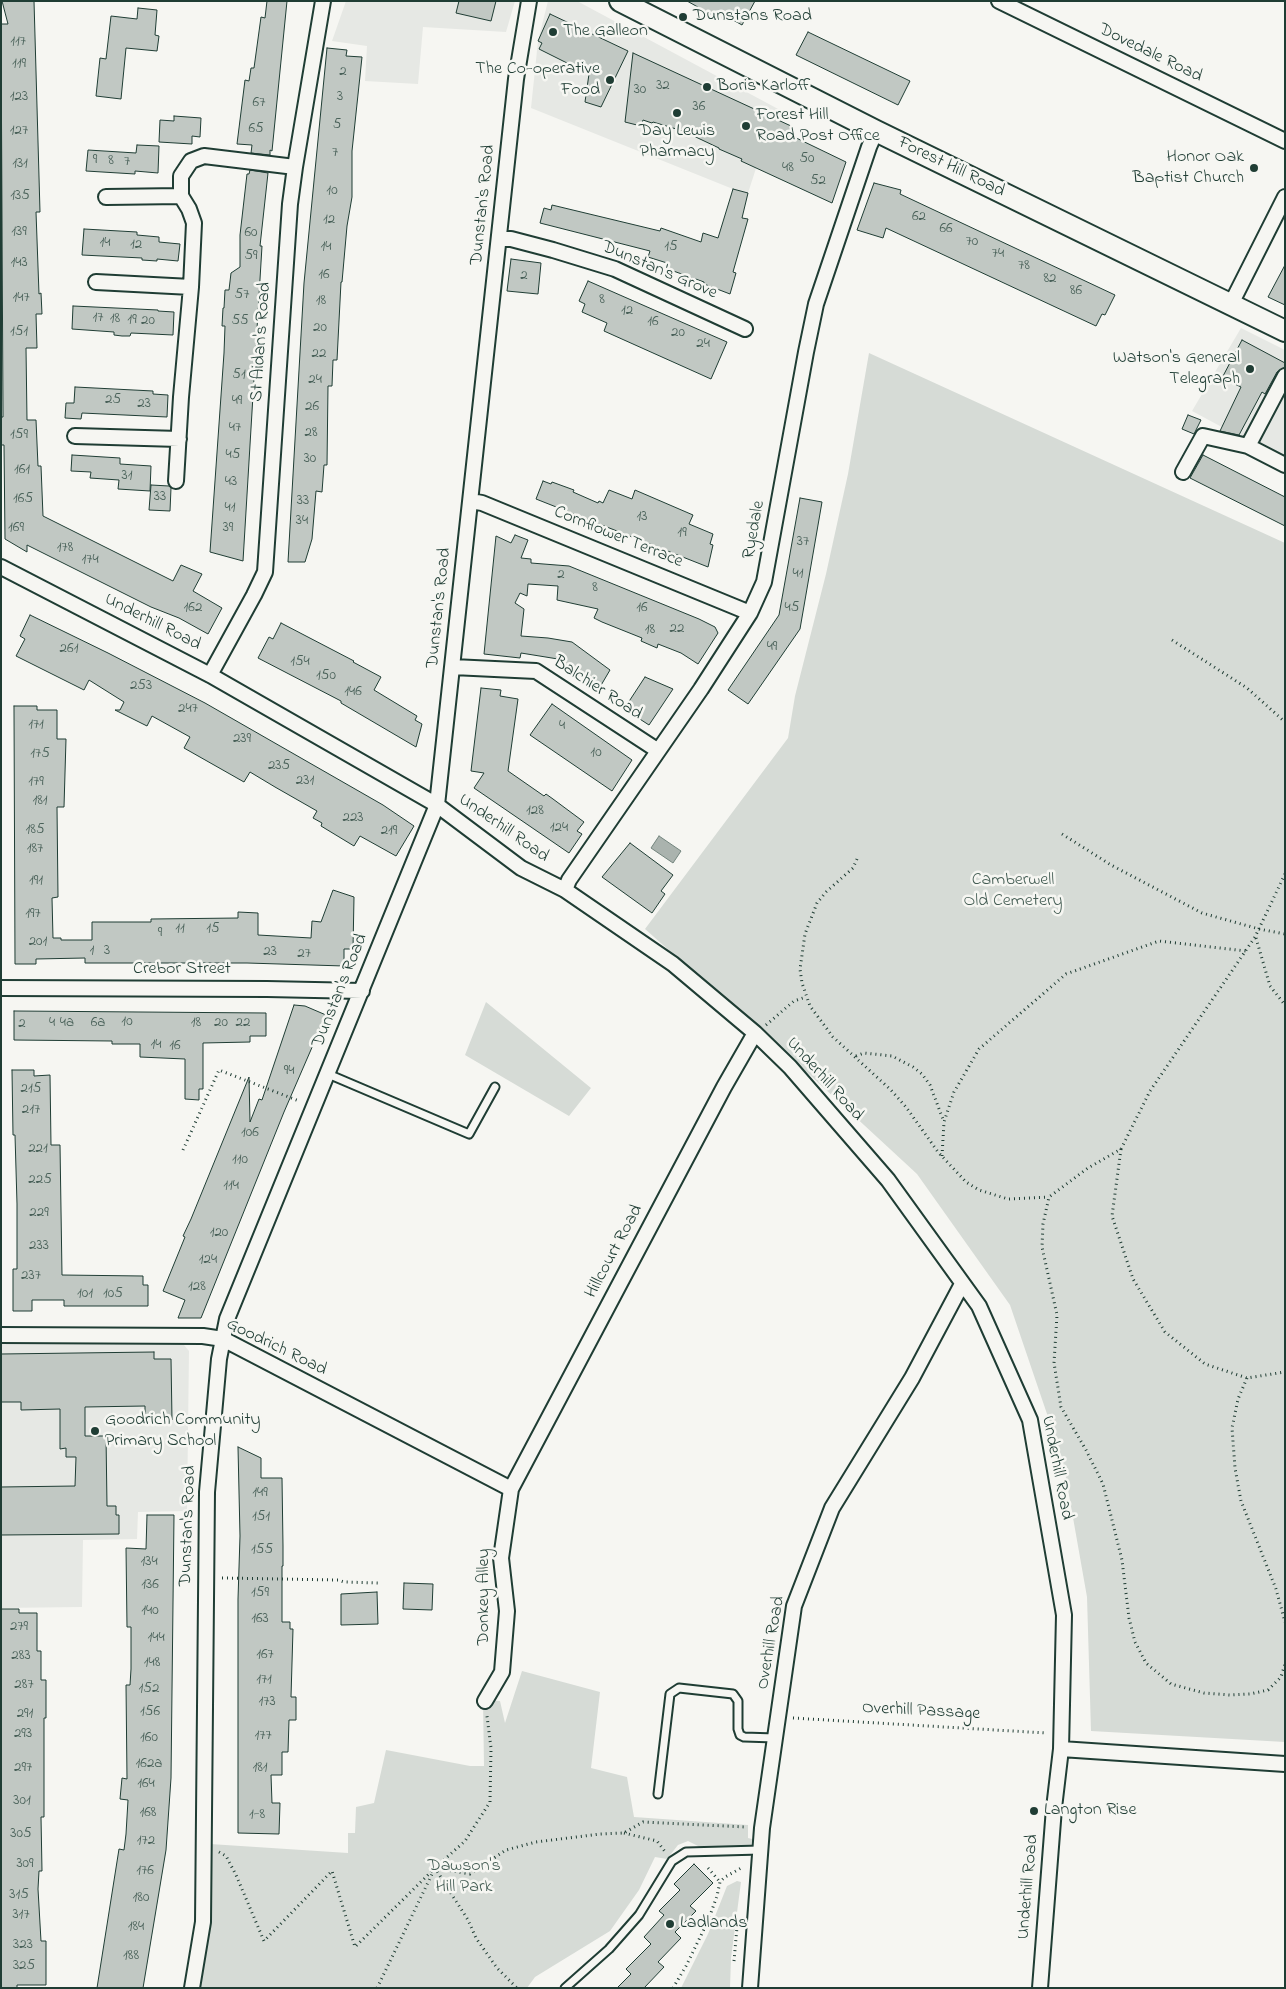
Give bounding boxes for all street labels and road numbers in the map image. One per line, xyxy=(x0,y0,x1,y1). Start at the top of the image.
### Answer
street label: Dovedale Road xyxy=(1095,20,1205,88)
street label: Forest Hill Road xyxy=(894,133,1008,203)
street label: Dunstan's Road xyxy=(467,144,501,266)
street label: Dunstan's Grove xyxy=(598,237,720,305)
street label: St Aidan's Road xyxy=(247,281,277,403)
street label: Ryedale xyxy=(739,499,771,561)
street label: Cornflower Terrace xyxy=(550,502,686,574)
street label: Dunstan's Road xyxy=(423,547,457,669)
street label: Underhill Road xyxy=(100,589,204,657)
street label: Balchier Road xyxy=(548,652,646,726)
street label: Underhill Road xyxy=(454,790,552,868)
street label: Dunstan's Road xyxy=(308,931,374,1051)
street label: Crebor Street xyxy=(133,959,231,981)
street label: Underhill Road xyxy=(781,1034,867,1126)
street label: Hillcourt Road xyxy=(581,1202,649,1302)
street label: Goodrich Road xyxy=(222,1314,330,1382)
street label: Underhill Road xyxy=(1035,1414,1077,1522)
street label: Dunstan's Road xyxy=(176,1465,202,1587)
street label: Donkey Alley xyxy=(474,1548,496,1646)
street label: Overhill Road xyxy=(753,1595,791,1691)
street label: Overhill Passage xyxy=(861,1698,981,1726)
street label: Underhill Road xyxy=(1014,1834,1044,1940)

